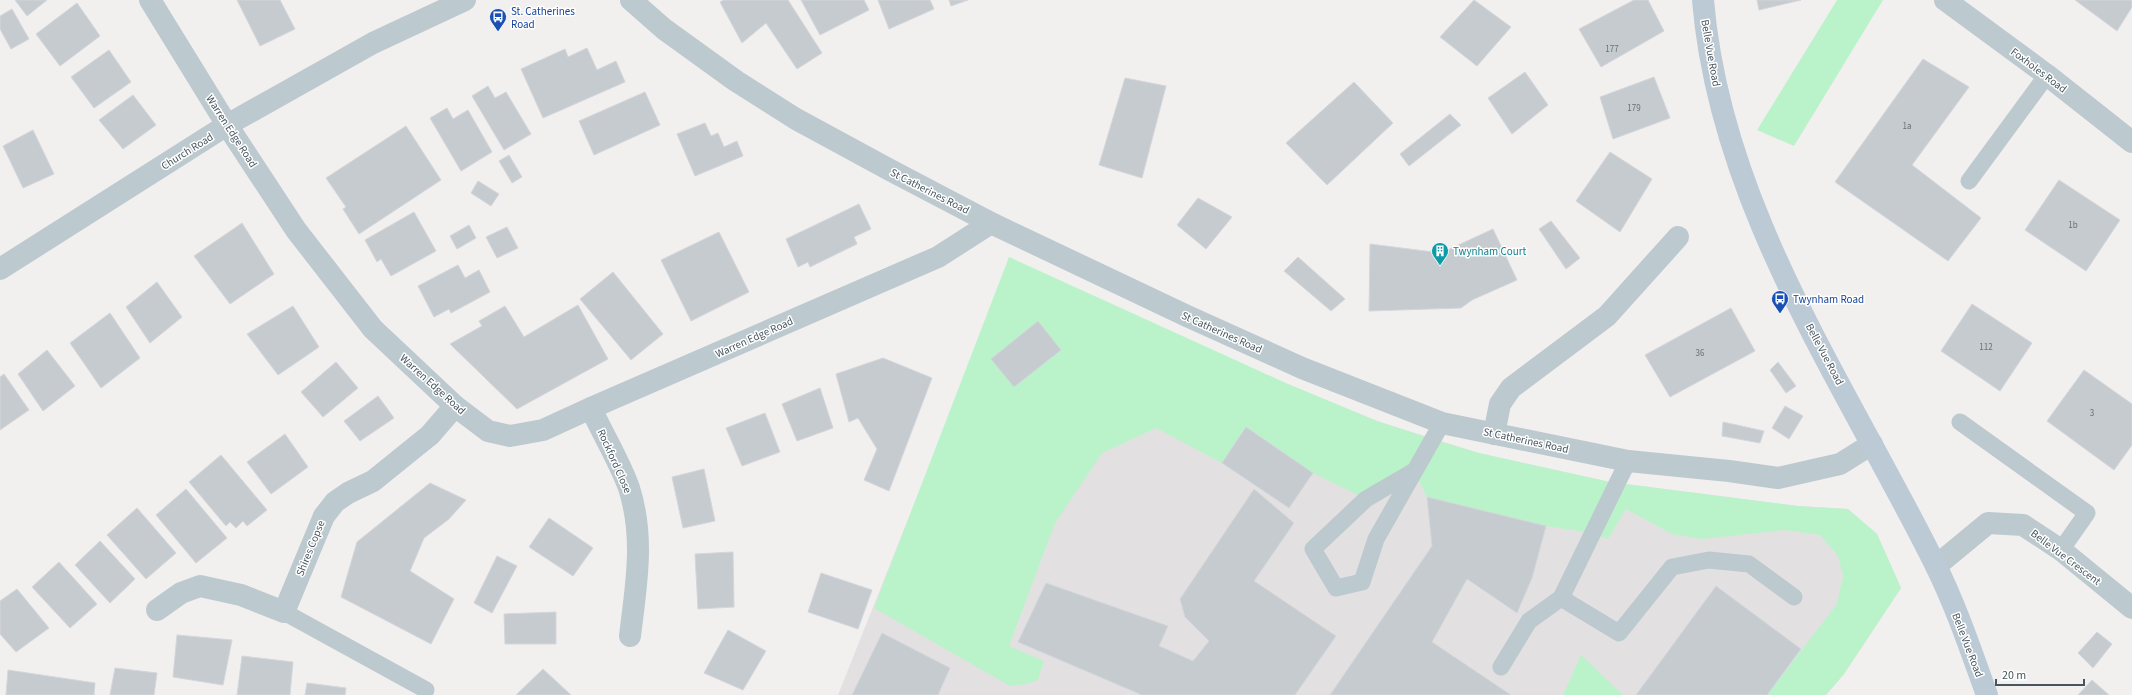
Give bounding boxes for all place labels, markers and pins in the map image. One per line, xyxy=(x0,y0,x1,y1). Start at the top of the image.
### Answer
place label: St. Catherines Road xyxy=(511,4,575,32)
bus stop icon: St. Catherines Road xyxy=(488,7,508,32)
building icon: Twynham Court xyxy=(1430,241,1450,266)
place label: Twynham Court xyxy=(1453,244,1526,259)
bus stop icon: Twynham Road xyxy=(1770,289,1790,314)
place label: Twynham Road xyxy=(1793,292,1864,307)

